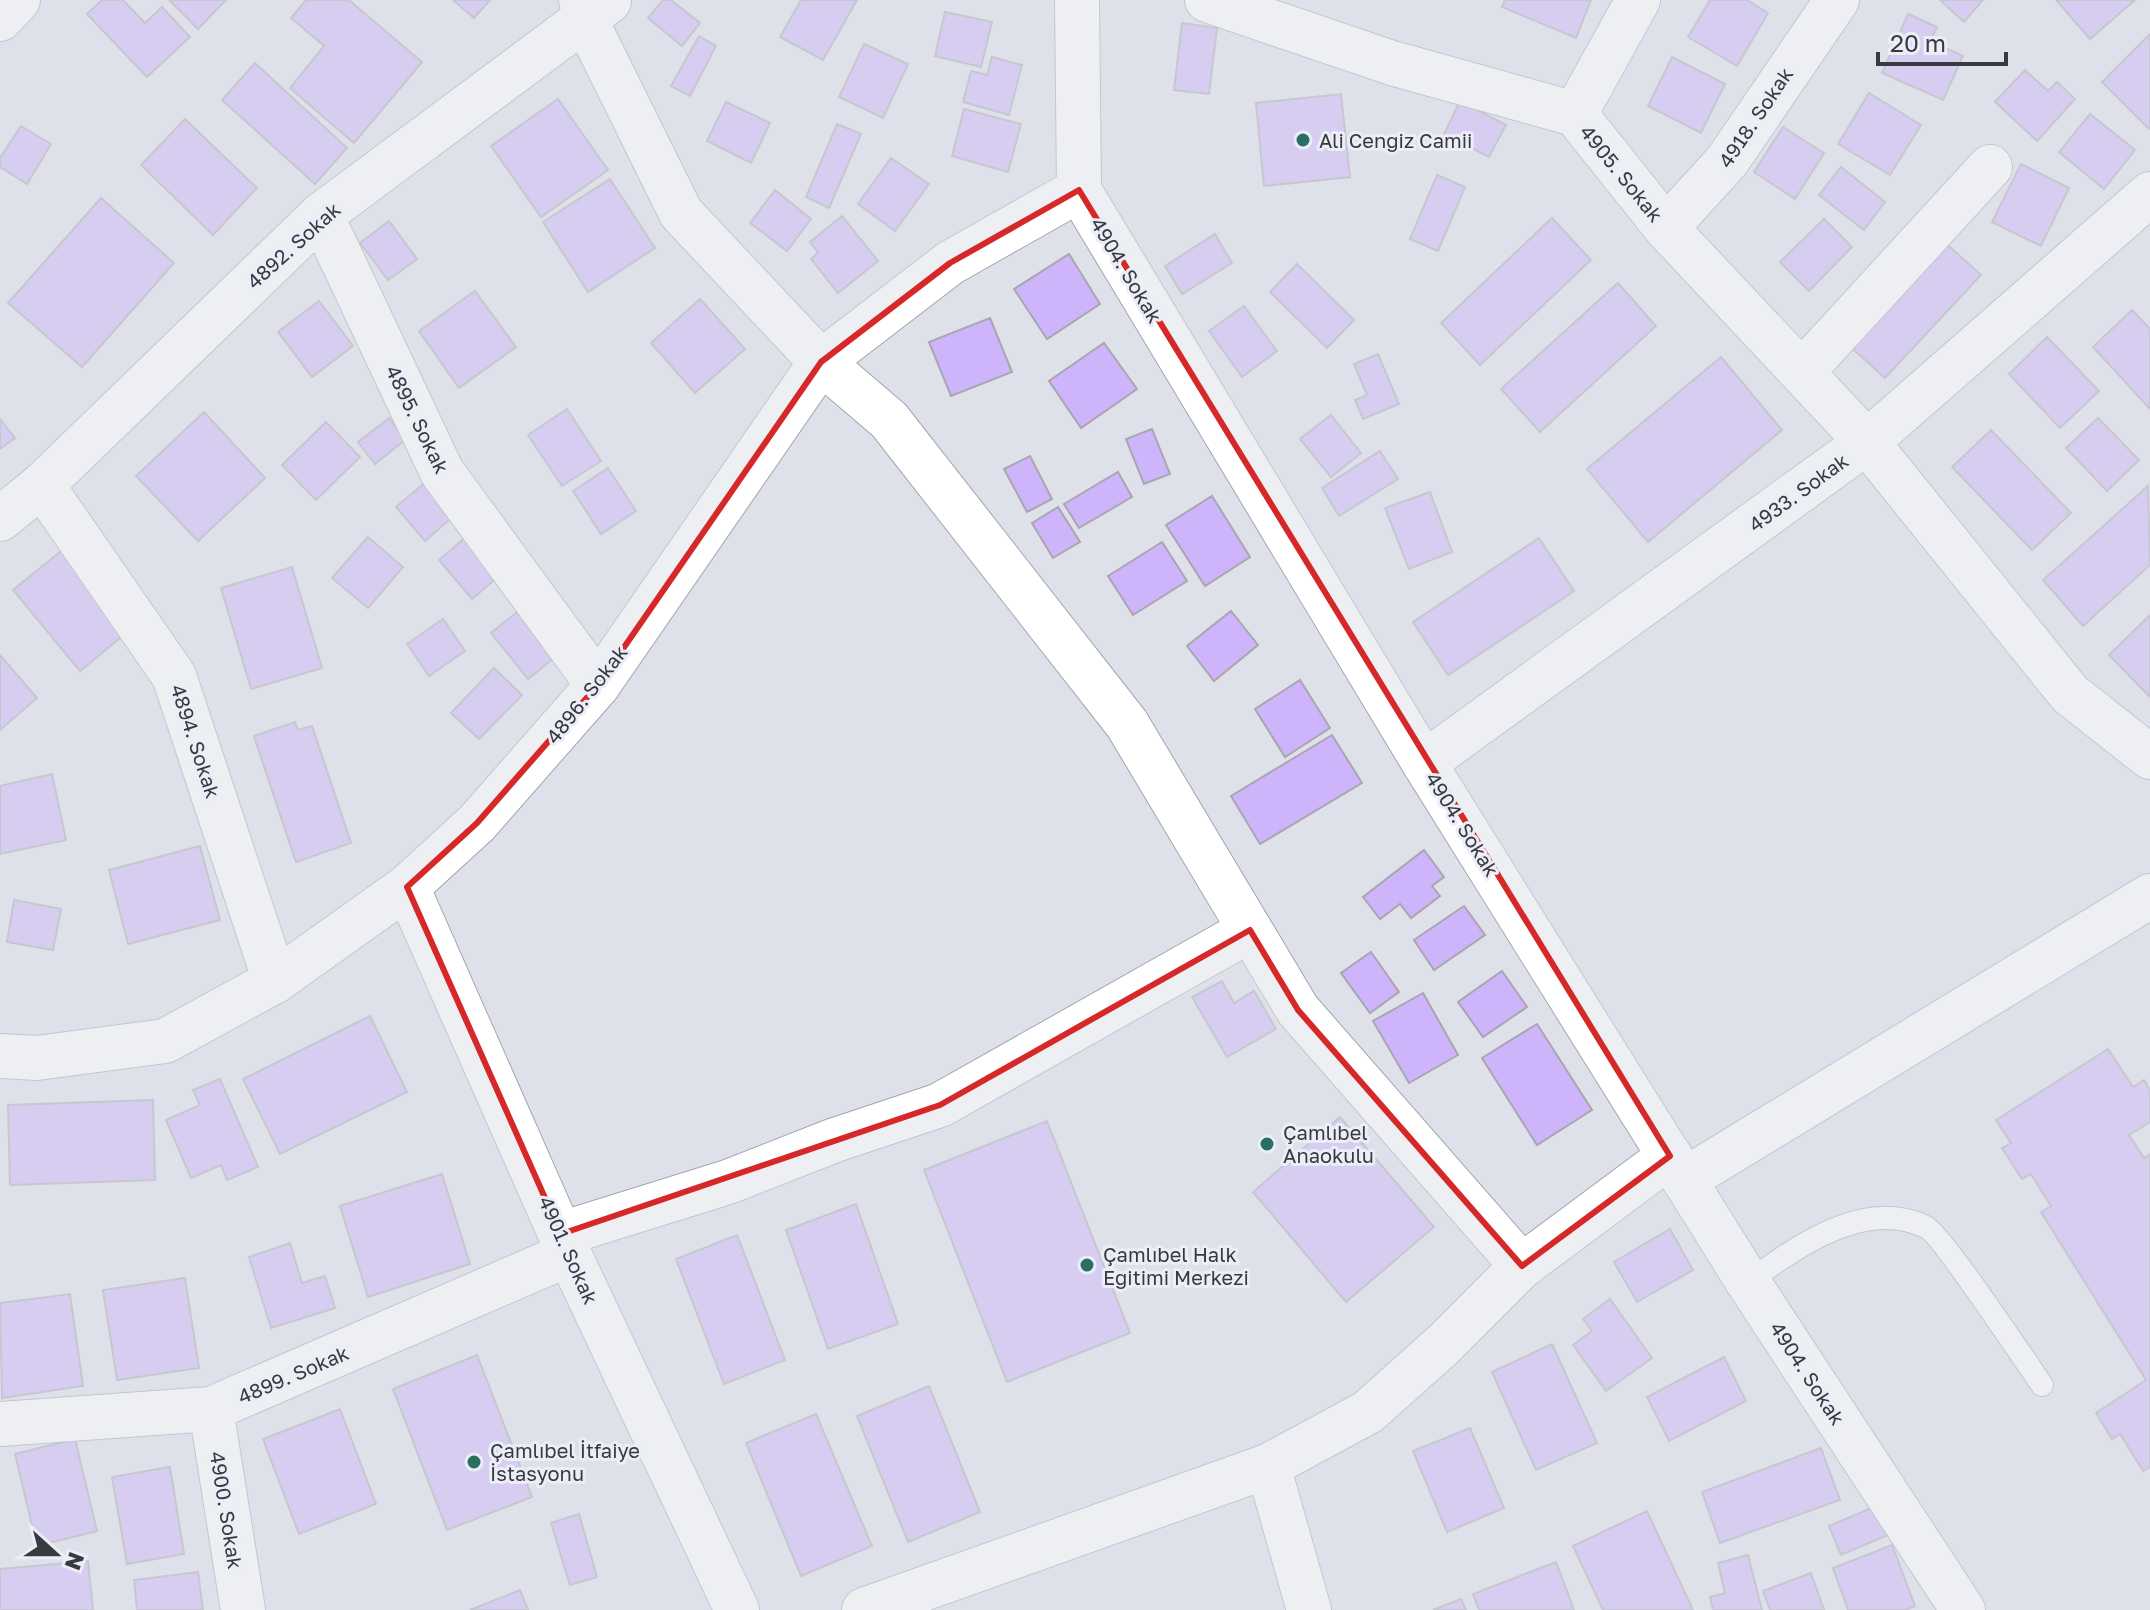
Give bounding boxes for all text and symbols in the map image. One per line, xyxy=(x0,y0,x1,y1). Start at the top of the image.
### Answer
scale bar xyxy=(1878,16,2006,66)
text: 20 m xyxy=(1890,28,1946,57)
street label: 4918. Sokak xyxy=(1713,62,1797,172)
street label: 4905. Sokak xyxy=(1576,120,1668,226)
place label: Ali Cengiz Camii xyxy=(1319,128,1472,152)
marker: Ali Cengiz Camii xyxy=(1294,131,1312,149)
street label: 4892. Sokak xyxy=(241,197,345,293)
street label: 4904. Sokak xyxy=(1086,213,1168,327)
street label: 4895. Sokak xyxy=(381,361,455,477)
street label: 4933. Sokak xyxy=(1744,448,1852,536)
street label: 4896. Sokak xyxy=(540,640,632,748)
street label: 4894. Sokak xyxy=(166,681,226,801)
street label: 4904. Sokak xyxy=(1421,767,1505,881)
place label: Çamlıbel Anaokulu xyxy=(1283,1120,1374,1167)
marker: Çamlıbel Anaokulu xyxy=(1258,1135,1276,1153)
street label: 4901. Sokak xyxy=(534,1192,604,1308)
place label: Çamlıbel Halk Eğitimi Merkezi xyxy=(1103,1242,1249,1289)
marker: Çamlıbel Halk Eğitimi Merkezi xyxy=(1078,1256,1096,1274)
street label: 4904. Sokak xyxy=(1766,1317,1850,1429)
street label: 4899. Sokak xyxy=(234,1340,352,1408)
place label: Çamlıbel İtfaiye İstasyonu xyxy=(490,1438,640,1485)
street label: 4900. Sokak xyxy=(206,1450,248,1570)
marker: Çamlıbel İtfaiye İstasyonu xyxy=(465,1453,483,1471)
north arrow xyxy=(16,1514,96,1594)
text: N xyxy=(60,1549,91,1574)

